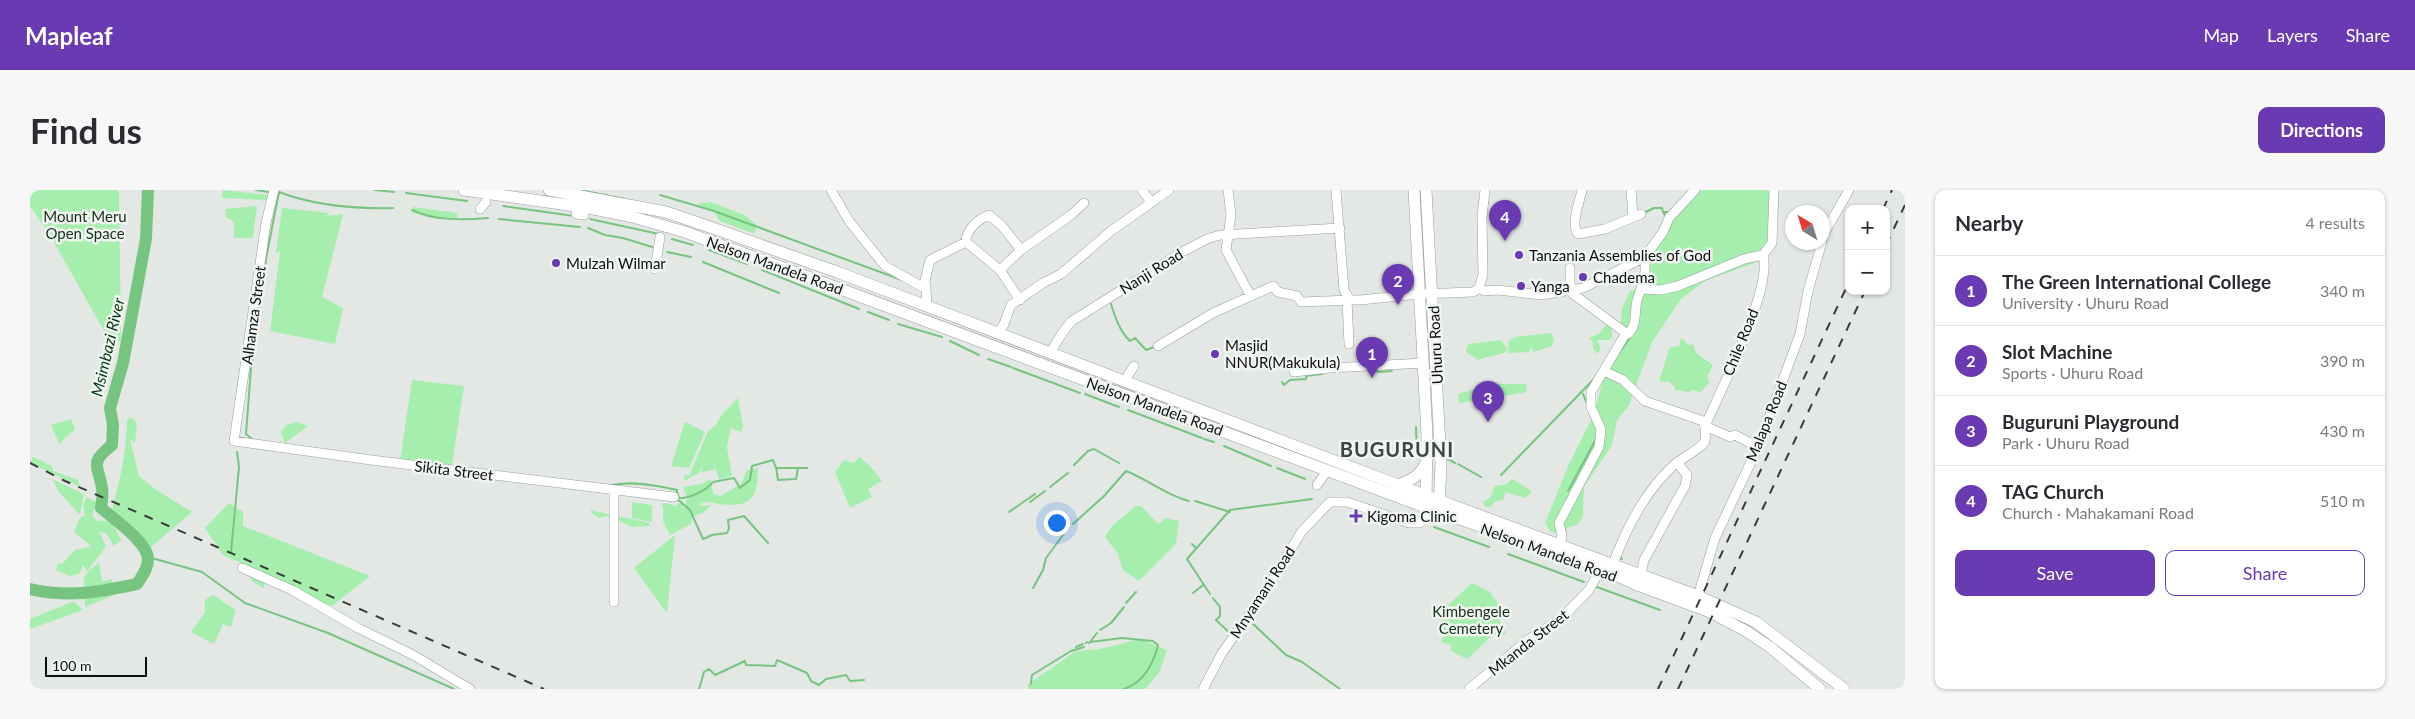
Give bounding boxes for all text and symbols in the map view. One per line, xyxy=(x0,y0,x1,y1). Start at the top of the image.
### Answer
text: Mapleaf xyxy=(25,21,113,50)
text: Map xyxy=(2203,24,2239,46)
text: Layers xyxy=(2267,24,2318,46)
text: Share xyxy=(2346,24,2390,46)
button: Directions xyxy=(2258,107,2385,153)
text: Find us xyxy=(30,109,142,151)
pin: 4 xyxy=(1489,200,1521,241)
north arrow xyxy=(1785,205,1830,250)
map controls xyxy=(1845,205,1890,295)
button: + xyxy=(1845,205,1890,250)
park label: Mount Meru Open Space xyxy=(43,207,127,242)
text: Nearby xyxy=(1955,210,2023,235)
text: 4 results xyxy=(2305,213,2365,232)
street label: Nelson Mandela Road xyxy=(704,232,846,298)
street label: Nanji Road xyxy=(1116,244,1186,298)
place label: Tanzania Assemblies of God xyxy=(1529,246,1711,264)
marker: Tanzania Assemblies of God xyxy=(1513,249,1525,261)
button: − xyxy=(1845,250,1890,295)
place label: Mulzah Wilmar xyxy=(566,254,666,272)
marker: Mulzah Wilmar xyxy=(550,257,562,269)
street label: Alhamza Street xyxy=(237,264,269,365)
pin: 2 xyxy=(1382,264,1414,305)
place label: Chadema xyxy=(1593,268,1655,286)
text: The Green International College xyxy=(2002,270,2271,293)
marker: Chadema xyxy=(1577,271,1589,283)
place label: Yanga xyxy=(1531,277,1570,295)
marker: Yanga xyxy=(1515,280,1527,292)
text: 1 xyxy=(1966,281,1976,300)
text: 340 m xyxy=(2320,281,2365,300)
text: University · Uhuru Road xyxy=(2002,293,2169,312)
water label: Msimbazi River xyxy=(86,295,128,398)
street label: Uhuru Road xyxy=(1424,305,1446,385)
street label: Chile Road xyxy=(1718,306,1762,378)
place label: Masjid NNUR(Makukula) xyxy=(1225,336,1340,371)
pin: 1 xyxy=(1356,337,1388,378)
text: Slot Machine xyxy=(2002,340,2112,363)
marker: Masjid NNUR(Makukula) xyxy=(1209,348,1221,360)
text: 2 xyxy=(1966,351,1976,370)
text: 390 m xyxy=(2320,351,2365,370)
text: Sports · Uhuru Road xyxy=(2002,363,2143,382)
street label: Nelson Mandela Road xyxy=(1084,373,1226,439)
street label: Malapa Road xyxy=(1742,378,1790,464)
pin: 3 xyxy=(1472,381,1504,422)
text: Buguruni Playground xyxy=(2002,410,2179,433)
text: 3 xyxy=(1966,421,1976,440)
text: 430 m xyxy=(2320,421,2365,440)
text: Park · Uhuru Road xyxy=(2002,433,2129,452)
district label: BUGURUNI xyxy=(1340,437,1454,461)
street label: Sikita Street xyxy=(414,456,495,484)
text: TAG Church xyxy=(2002,480,2104,503)
text: 4 xyxy=(1966,491,1976,510)
text: 510 m xyxy=(2320,491,2365,510)
text: Church · Mahakamani Road xyxy=(2002,503,2194,522)
place label: Kigoma Clinic xyxy=(1367,507,1457,525)
marker: Kigoma Clinic xyxy=(1349,509,1363,523)
your location xyxy=(1044,510,1070,536)
street label: Nelson Mandela Road xyxy=(1478,519,1620,585)
street label: Mnyamani Road xyxy=(1226,543,1298,641)
button: Save xyxy=(1955,550,2155,596)
button: Share xyxy=(2165,550,2365,596)
park label: Kimbengele Cemetery xyxy=(1432,602,1510,637)
street label: Mkanda Street xyxy=(1484,605,1572,679)
scale bar xyxy=(45,654,148,677)
text: 100 m xyxy=(52,657,91,674)

